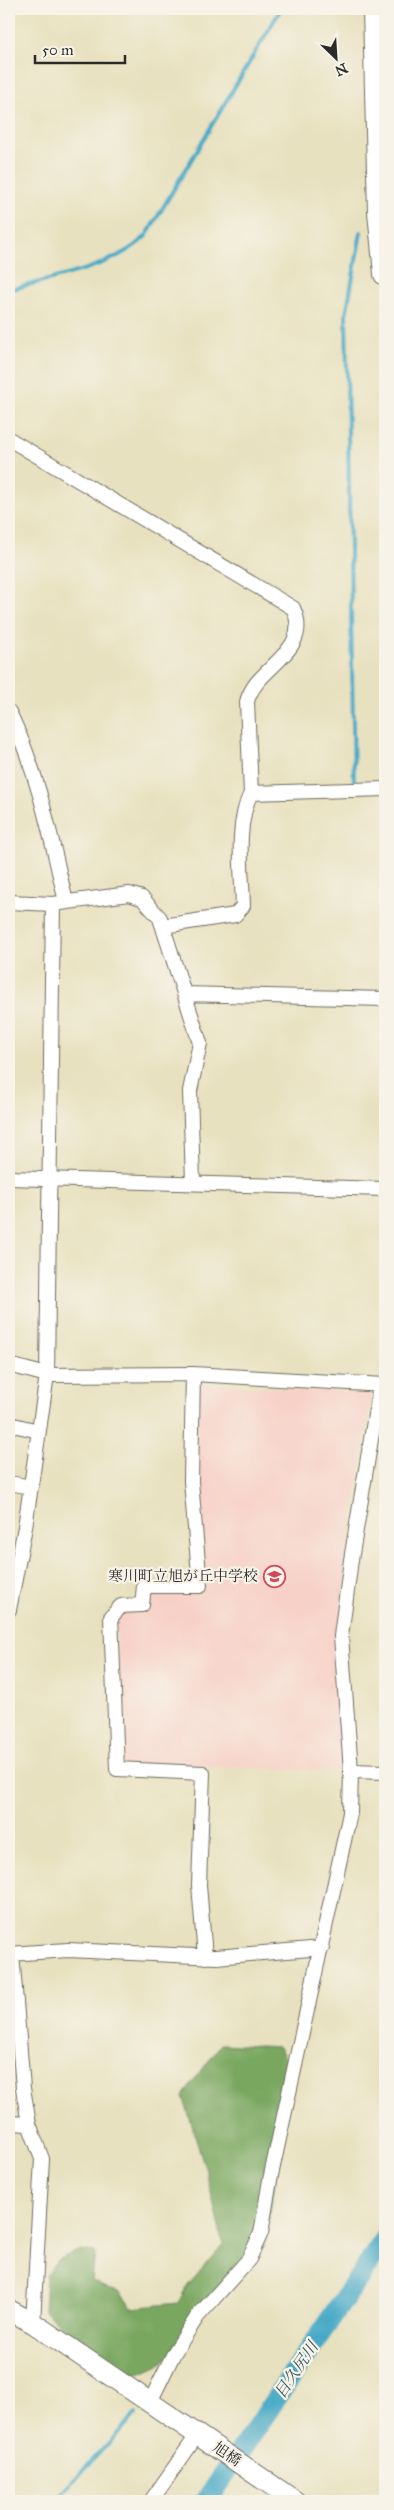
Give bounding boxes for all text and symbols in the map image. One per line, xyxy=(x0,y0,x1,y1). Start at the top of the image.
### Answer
scale bar xyxy=(35,32,125,64)
north arrow xyxy=(312,32,362,82)
text: 50 m xyxy=(42,41,74,59)
text: N xyxy=(332,59,350,80)
school or university icon: 寒川町立旭が丘中学校 xyxy=(262,1564,286,1588)
place label: 寒川町立旭が丘中学校 xyxy=(108,1567,258,1585)
water label: 目久尻川 xyxy=(270,2337,323,2402)
street label: 旭橋 xyxy=(210,2438,244,2470)

